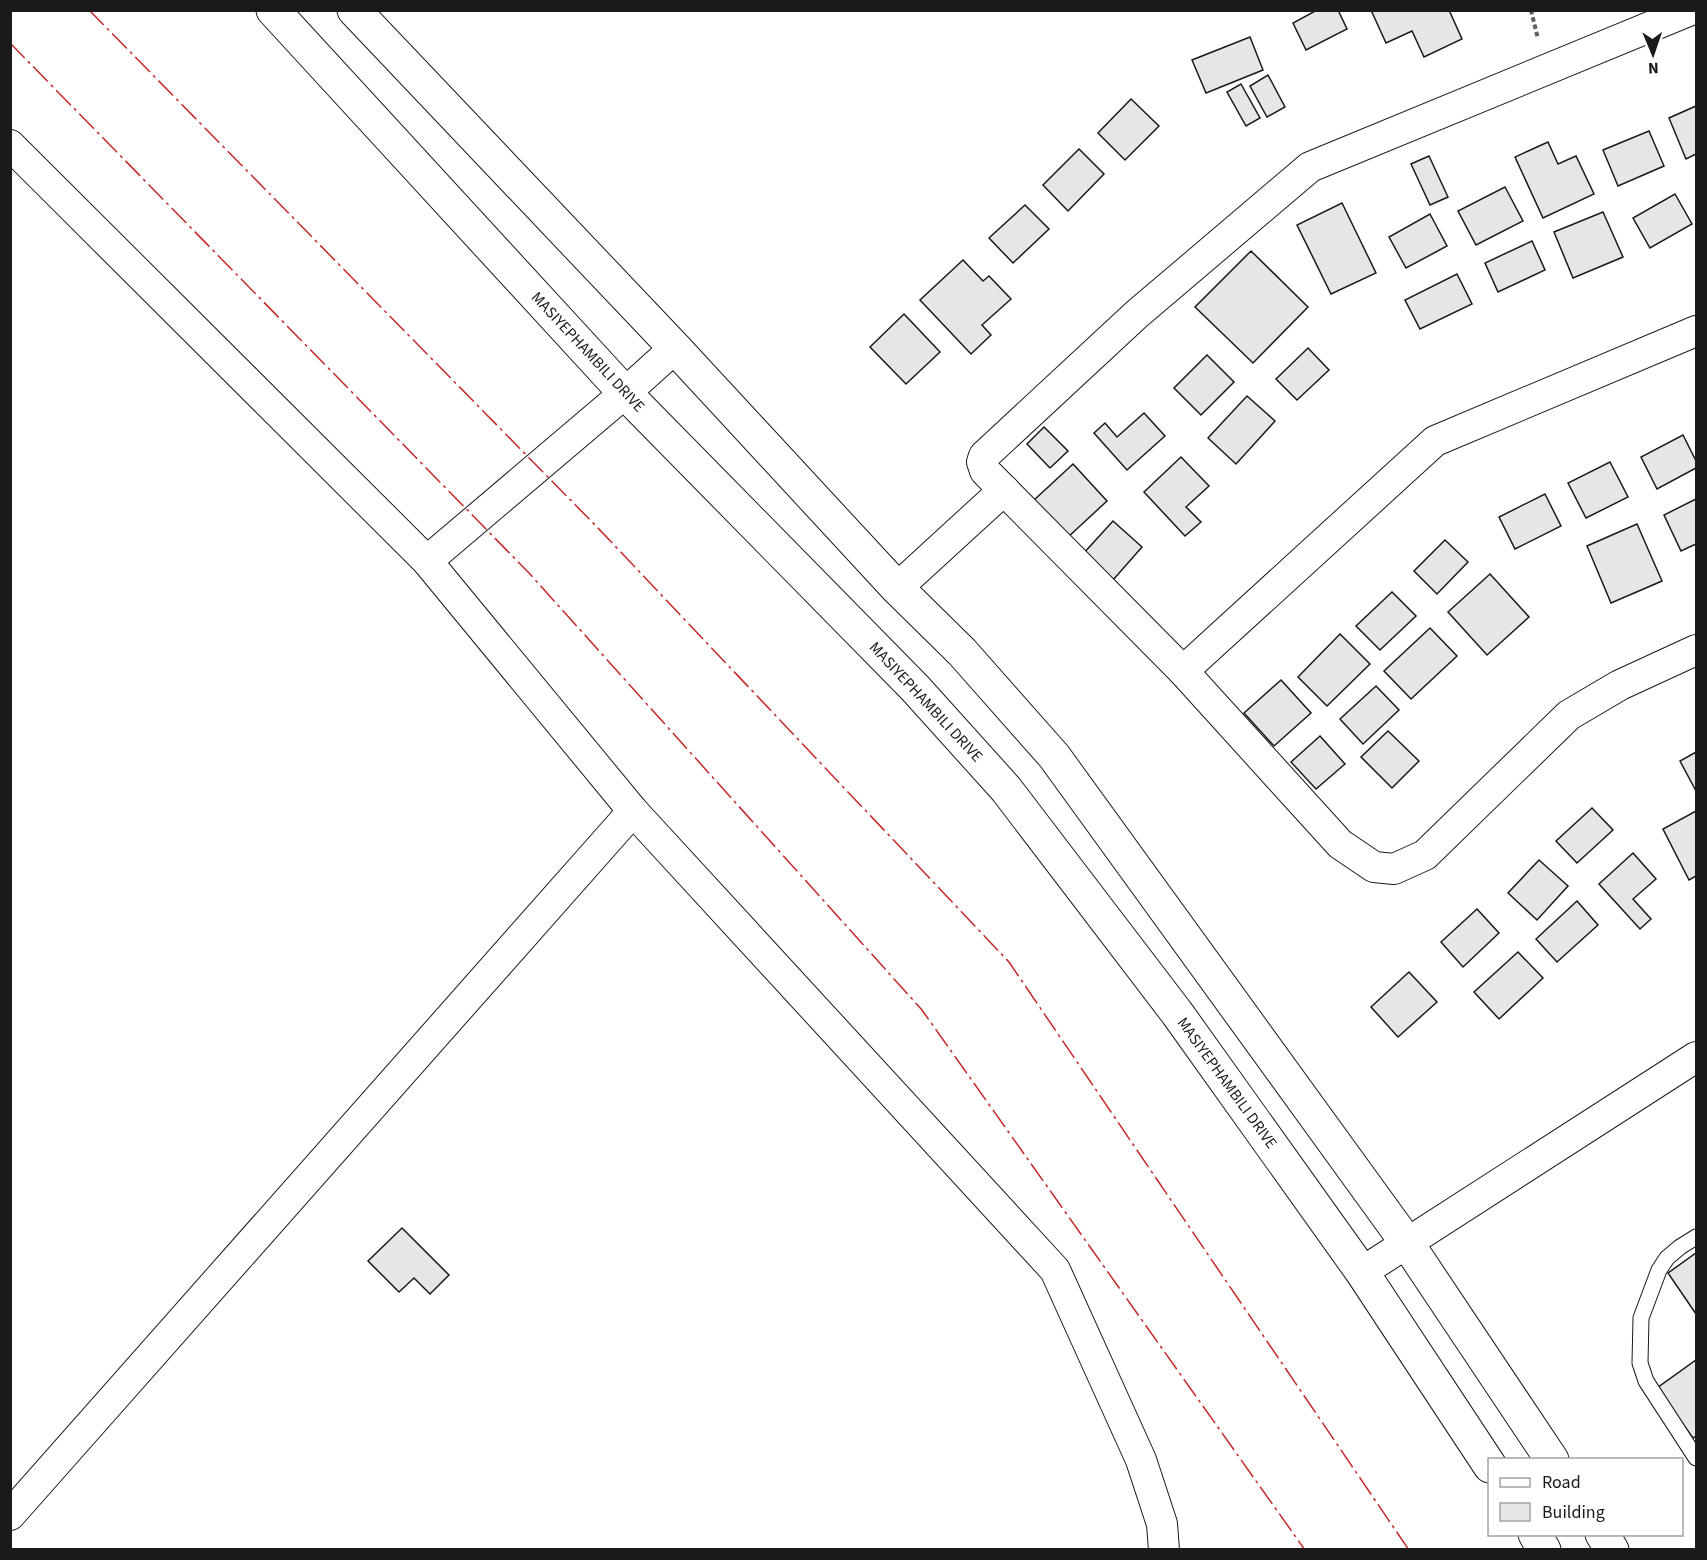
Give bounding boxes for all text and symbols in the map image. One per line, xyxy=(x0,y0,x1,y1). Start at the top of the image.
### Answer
north arrow xyxy=(1623,24,1683,84)
text: N xyxy=(1648,57,1659,79)
street label: MASIYEPHAMBILI DRIVE xyxy=(526,287,650,417)
street label: MASIYEPHAMBILI DRIVE xyxy=(864,637,988,767)
street label: MASIYEPHAMBILI DRIVE xyxy=(1172,1013,1282,1153)
legend xyxy=(1488,1458,1683,1536)
text: Road xyxy=(1542,1470,1581,1495)
text: Building xyxy=(1542,1500,1605,1525)

